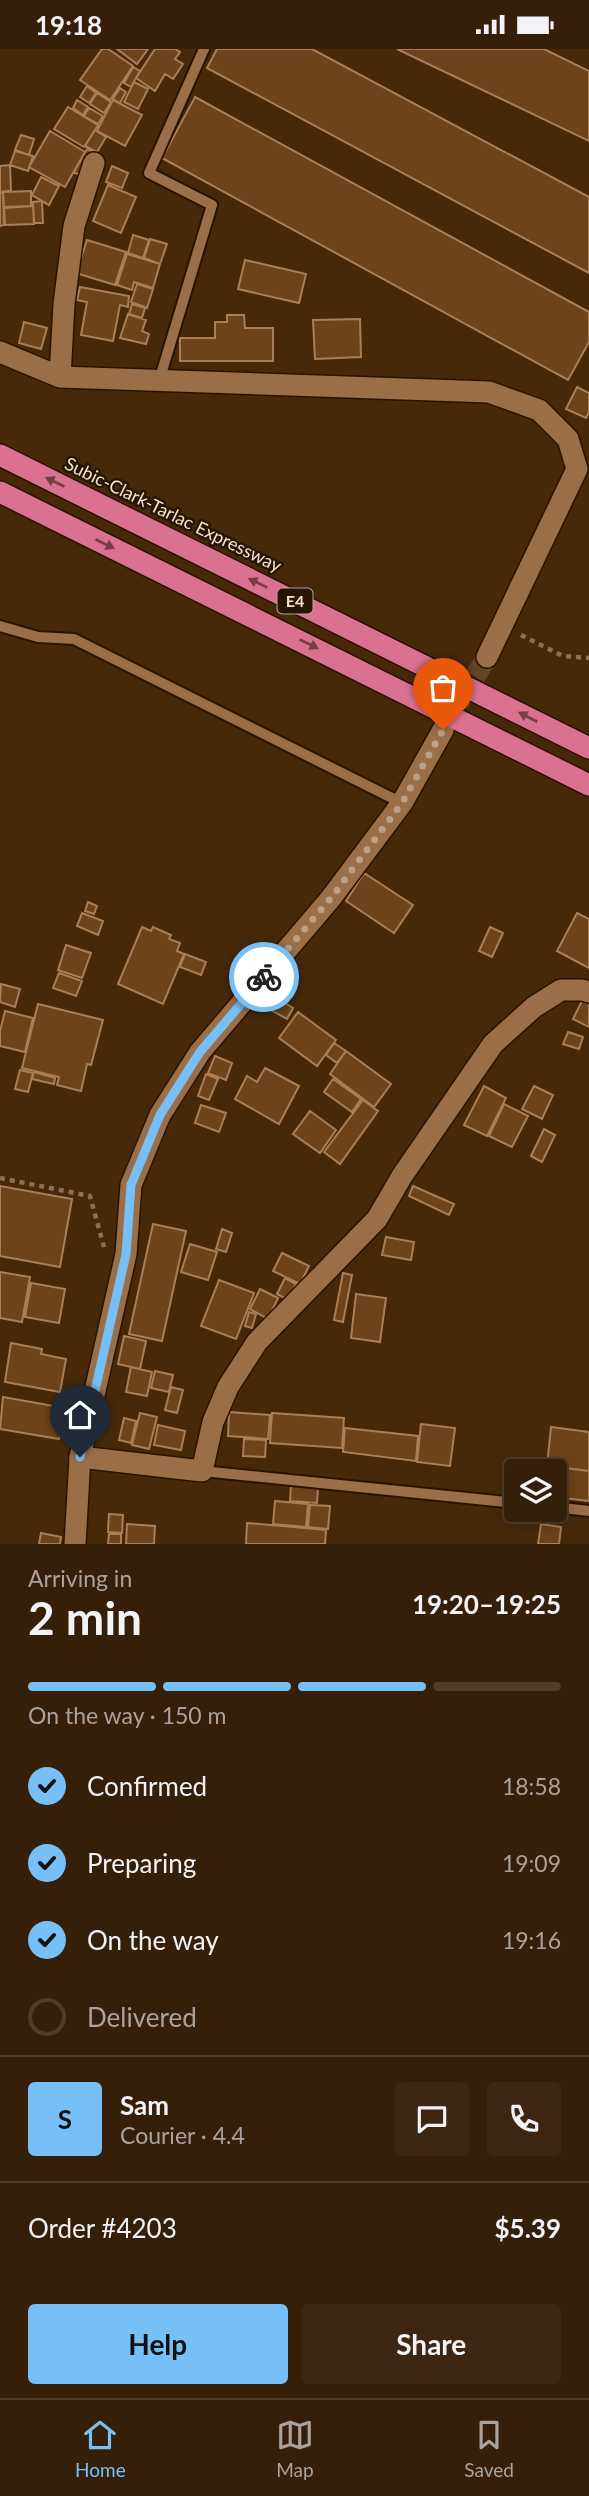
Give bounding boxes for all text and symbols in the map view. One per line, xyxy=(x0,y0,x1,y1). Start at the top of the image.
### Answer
text: 19:18 xyxy=(35,9,102,41)
street label: Subic-Clark-Tarlac Expressway xyxy=(61,452,286,577)
one-way arrow xyxy=(45,476,65,488)
one-way arrow xyxy=(95,538,115,549)
one-way arrow xyxy=(248,578,268,590)
road number: E4 xyxy=(278,589,312,614)
one-way arrow xyxy=(299,639,319,650)
pin xyxy=(413,658,473,730)
icon: bag xyxy=(424,669,462,707)
one-way arrow xyxy=(518,711,538,722)
courier xyxy=(229,942,299,1012)
icon: bike xyxy=(245,958,283,996)
pin xyxy=(50,1385,110,1457)
icon: home xyxy=(61,1396,99,1434)
map controls xyxy=(504,1459,567,1522)
button: layers xyxy=(504,1459,567,1522)
text: Arriving in xyxy=(28,1564,132,1592)
text: 19:20–19:25 xyxy=(412,1588,561,1620)
text: 2 min xyxy=(28,1590,142,1645)
text: On the way · 150 m xyxy=(28,1701,227,1729)
icon: check xyxy=(28,1767,66,1805)
text: Confirmed xyxy=(87,1770,207,1802)
text: 18:58 xyxy=(502,1772,561,1800)
icon: check xyxy=(28,1844,66,1882)
text: Preparing xyxy=(87,1847,196,1879)
text: 19:09 xyxy=(502,1849,561,1877)
icon: check xyxy=(28,1921,66,1959)
text: On the way xyxy=(87,1924,219,1956)
text: 19:16 xyxy=(502,1926,561,1954)
text: Delivered xyxy=(87,2001,197,2033)
button: chat xyxy=(395,2082,469,2156)
button: phone xyxy=(487,2082,561,2156)
text: Sam xyxy=(120,2089,169,2121)
text: S xyxy=(58,2103,72,2135)
text: Courier · 4.4 xyxy=(120,2121,245,2149)
text: Order #4203 xyxy=(28,2212,177,2244)
text: $5.39 xyxy=(495,2212,561,2244)
button: Help xyxy=(28,2304,288,2384)
button: Share xyxy=(302,2304,561,2384)
tab: Home xyxy=(75,2416,126,2481)
tab: Map xyxy=(276,2416,314,2481)
tab: Saved xyxy=(464,2416,514,2481)

